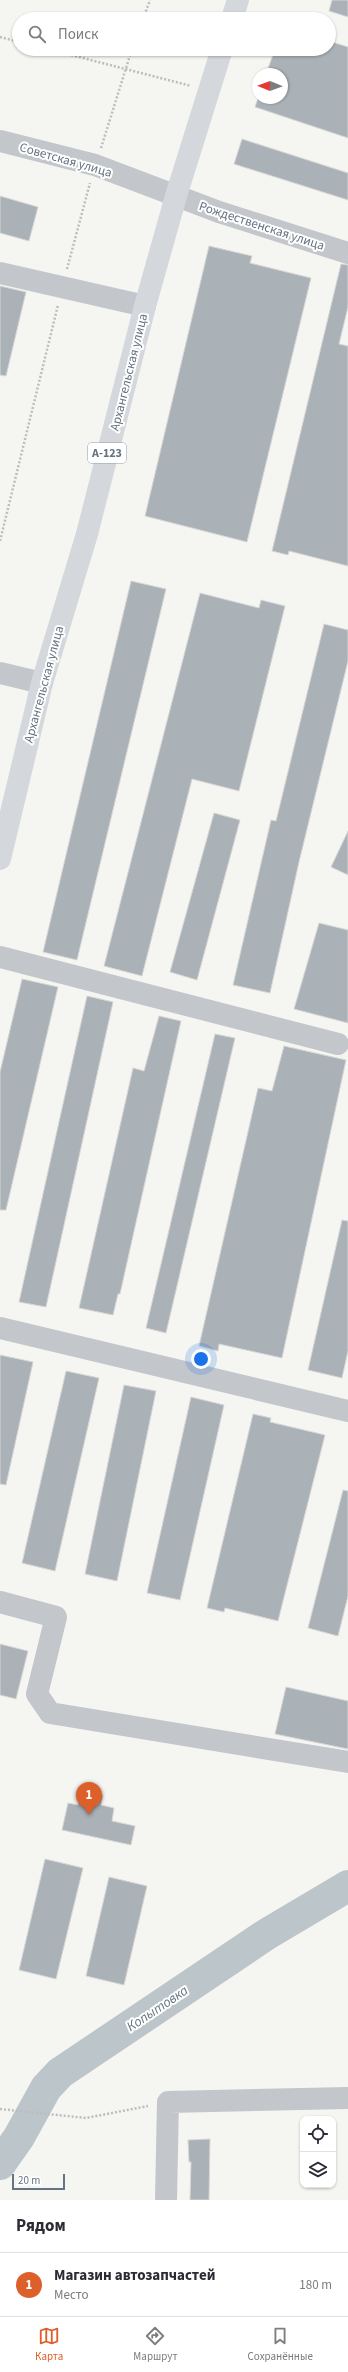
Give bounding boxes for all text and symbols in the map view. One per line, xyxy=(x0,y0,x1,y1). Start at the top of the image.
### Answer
search box xyxy=(12,12,336,56)
icon: search xyxy=(26,23,48,45)
text: Поиск xyxy=(58,24,99,45)
north arrow xyxy=(252,68,288,104)
street label: Советская улица xyxy=(17,138,114,182)
street label: Рождественская улица xyxy=(197,197,327,255)
street label: Архангельская улица xyxy=(106,312,152,433)
road number: А-123 xyxy=(88,443,126,463)
street label: Архангельская улица xyxy=(20,624,68,745)
your location xyxy=(191,1349,211,1369)
pin: 1 xyxy=(76,1782,102,1815)
water label: Копытовка xyxy=(123,1981,193,2037)
map controls xyxy=(300,2116,336,2188)
button: locate xyxy=(300,2116,336,2152)
button: layers xyxy=(300,2152,336,2188)
scale bar xyxy=(12,2172,65,2191)
text: 20 m xyxy=(18,2173,40,2188)
text: Рядом xyxy=(16,2214,66,2238)
text: Магазин автозапчастей xyxy=(54,2265,216,2286)
text: 1 xyxy=(26,2276,32,2294)
text: 180 m xyxy=(299,2276,332,2294)
text: Место xyxy=(54,2286,89,2304)
tab: Карта xyxy=(35,2325,63,2364)
tab: Маршрут xyxy=(133,2325,178,2364)
tab: Сохранённые xyxy=(248,2325,313,2364)

